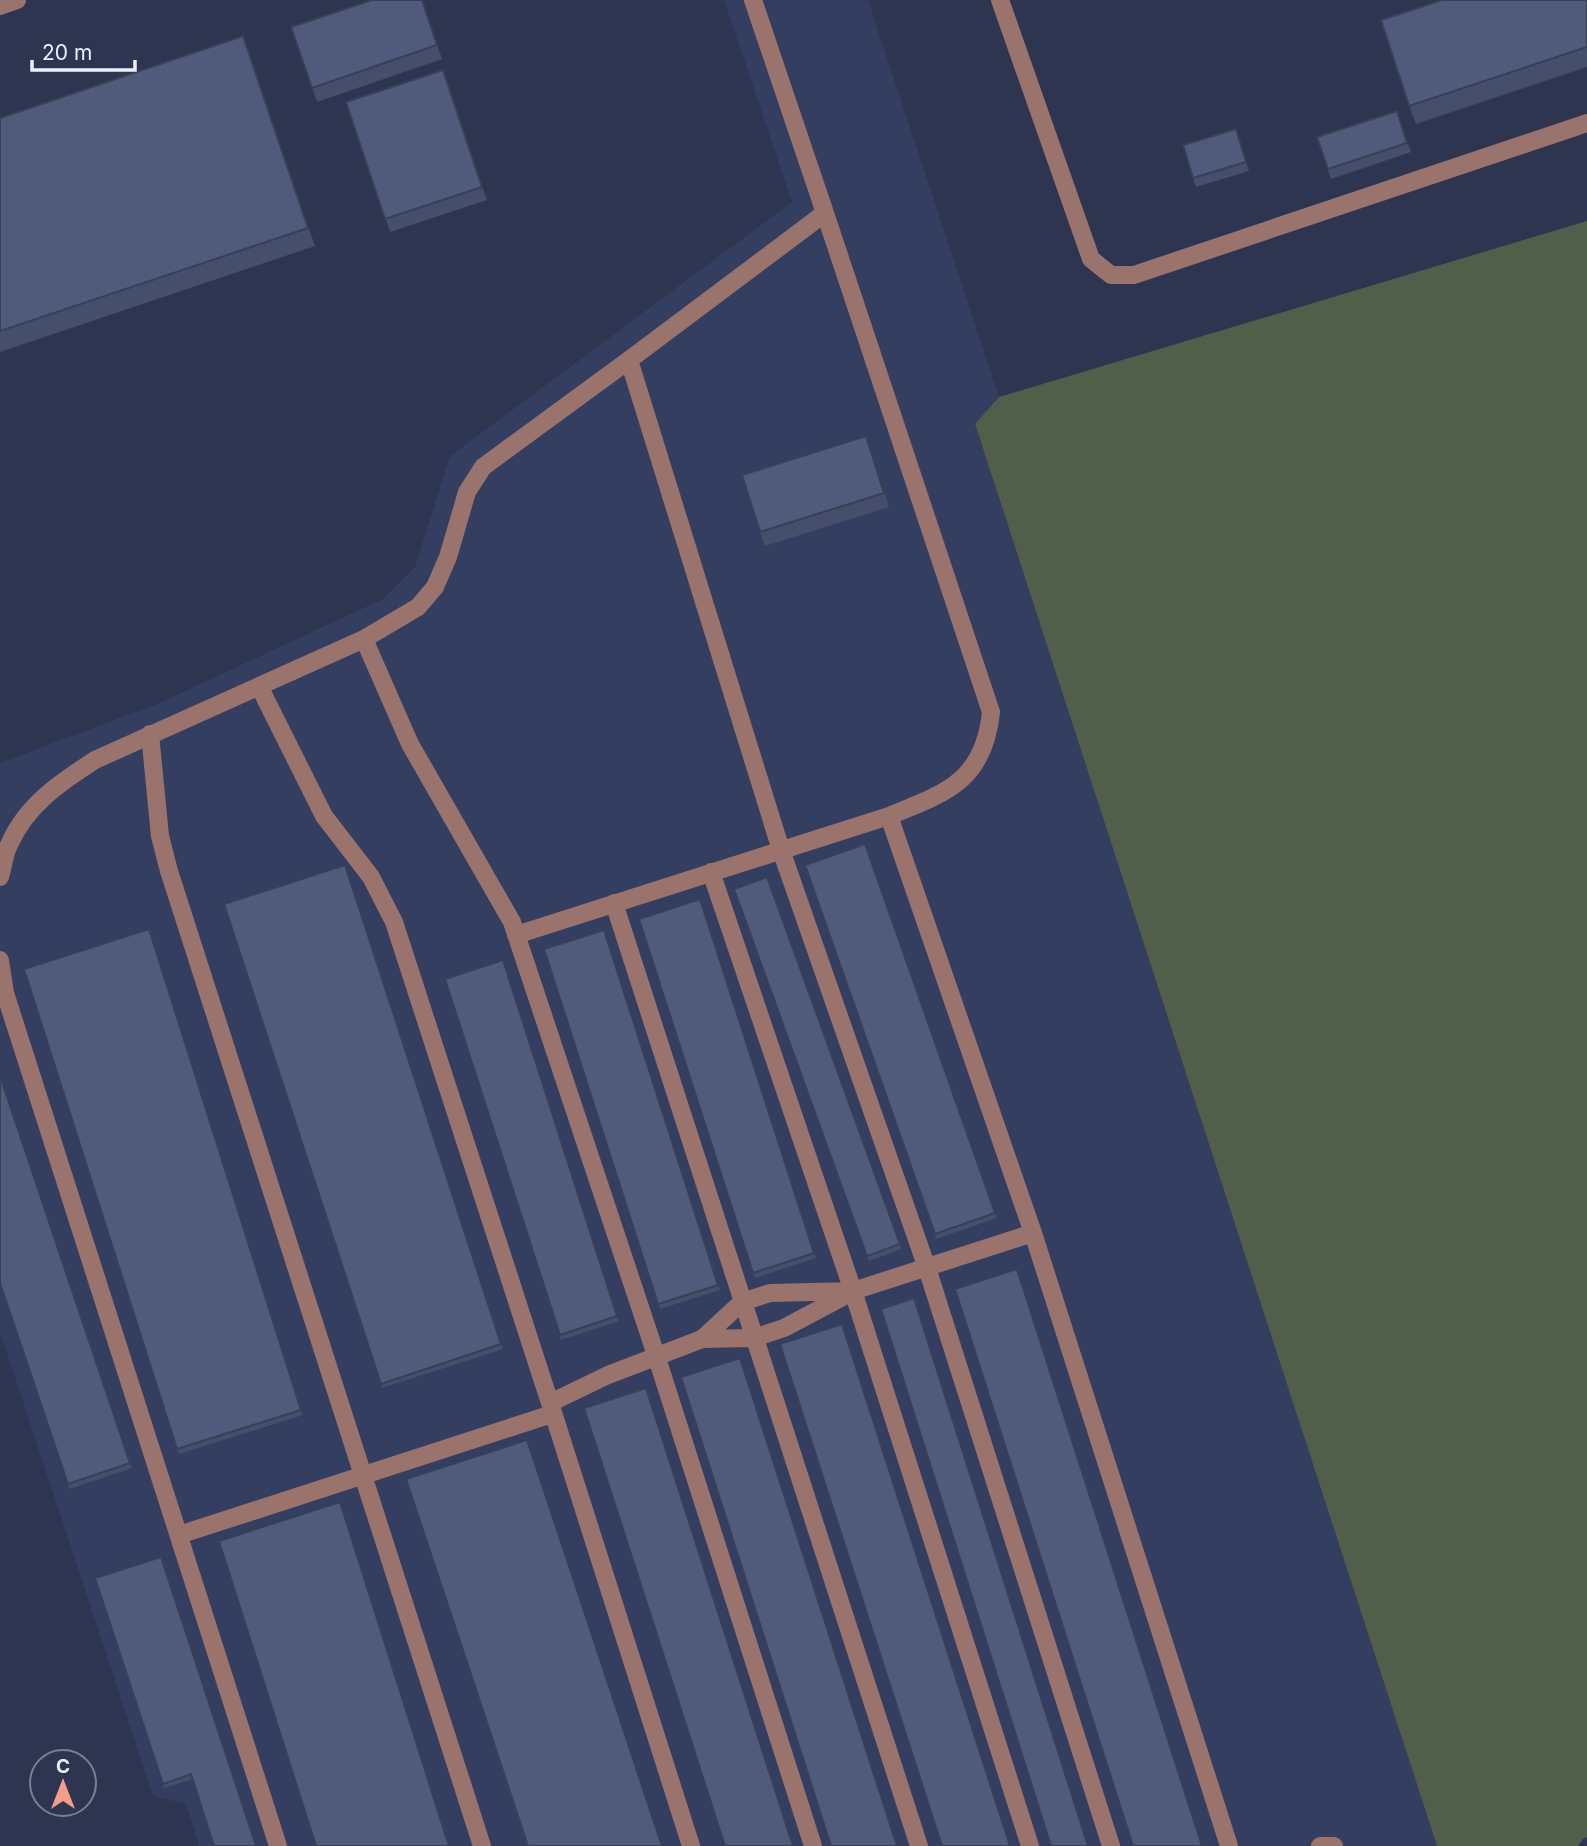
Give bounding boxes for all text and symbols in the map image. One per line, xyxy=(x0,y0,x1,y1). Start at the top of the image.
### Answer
scale bar xyxy=(32,28,135,72)
text: 20 m xyxy=(42,40,92,65)
north arrow xyxy=(28,1748,98,1818)
text: С xyxy=(56,1755,70,1778)

